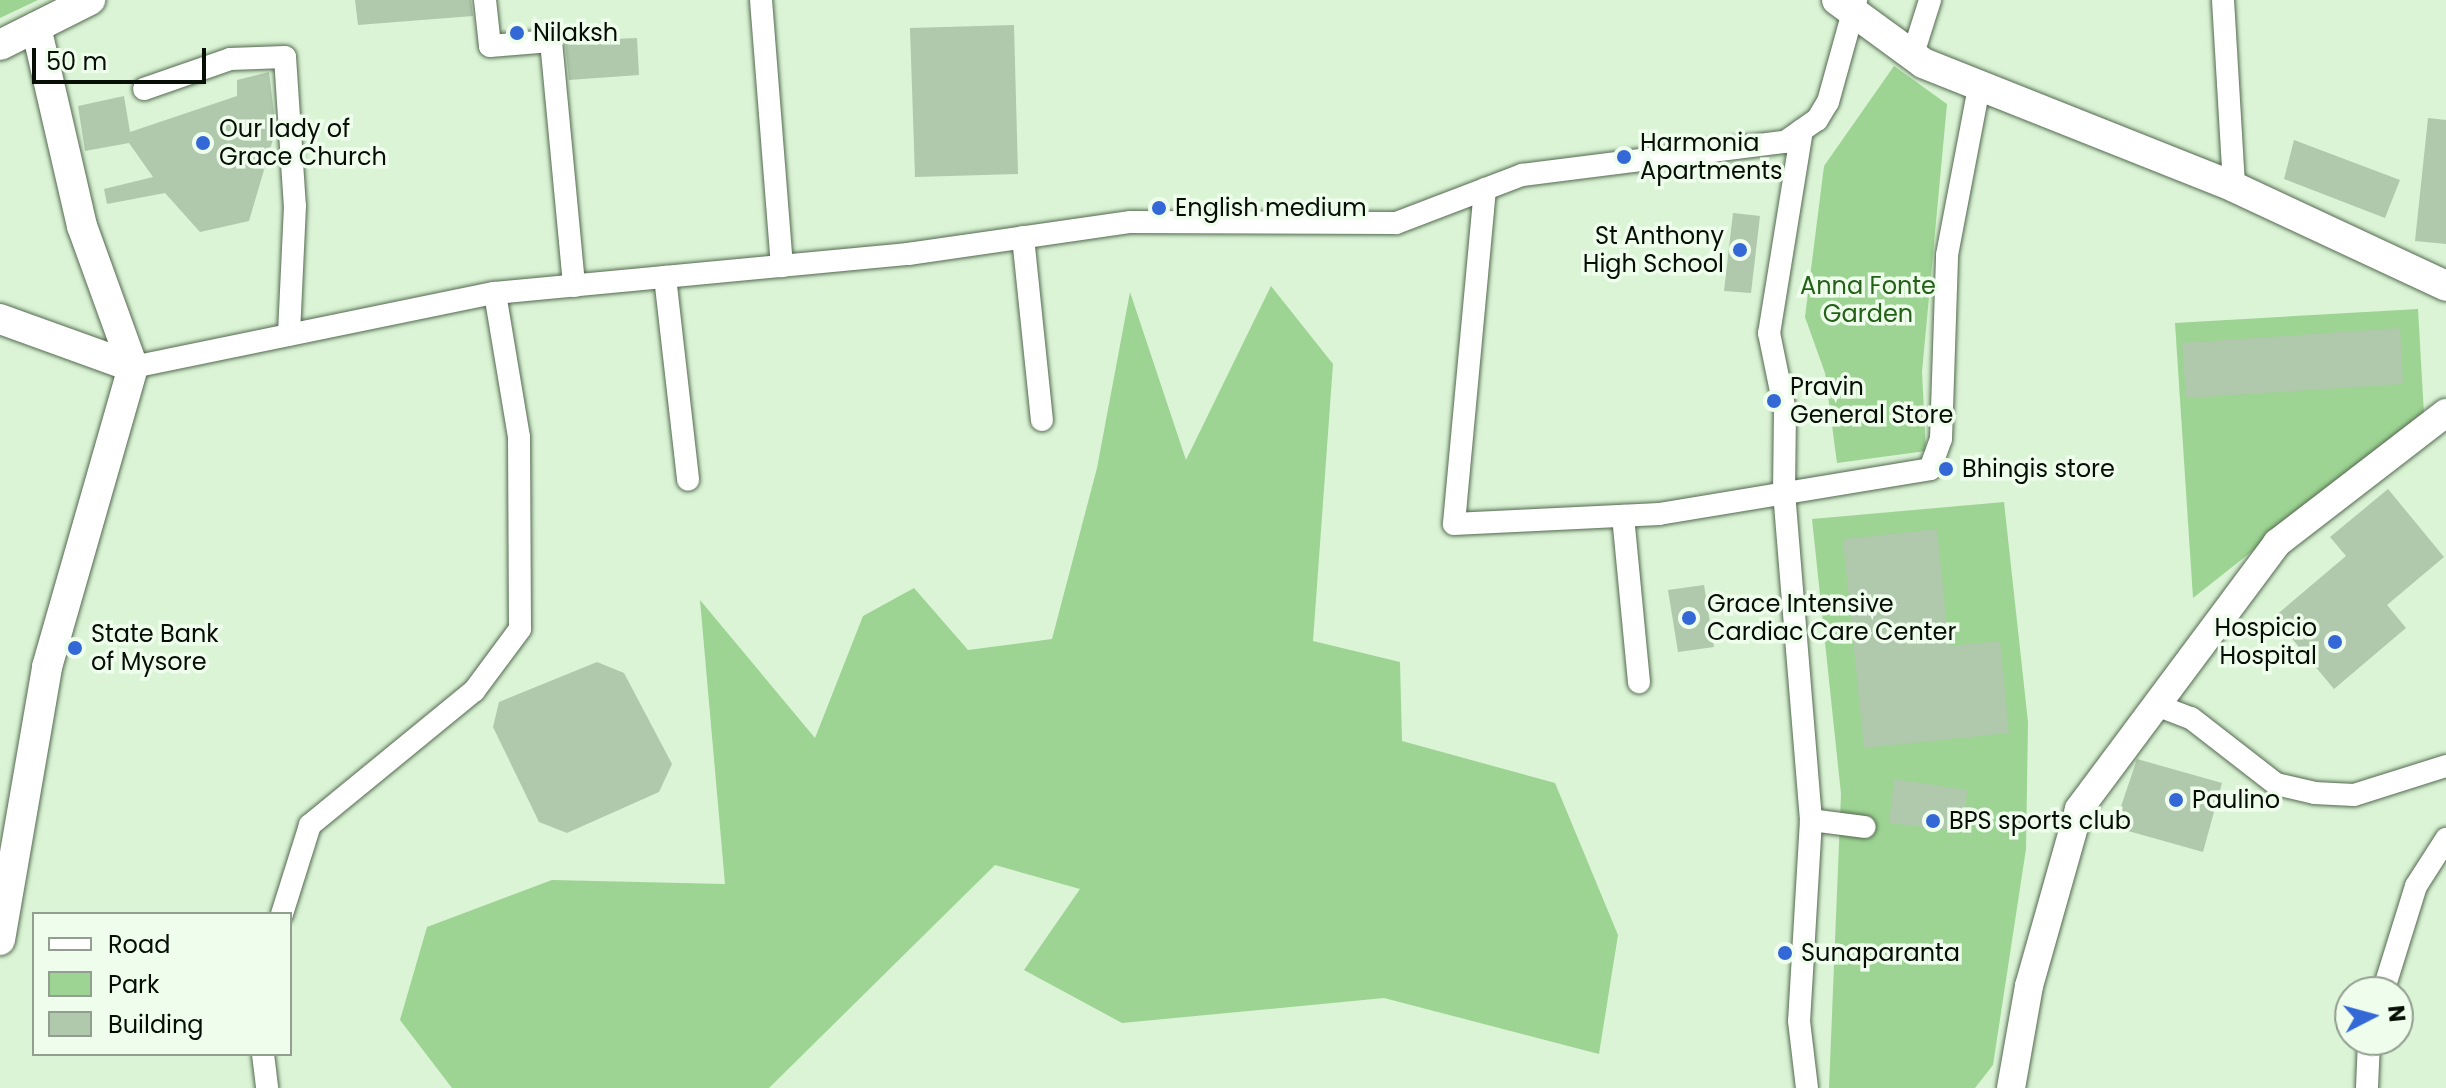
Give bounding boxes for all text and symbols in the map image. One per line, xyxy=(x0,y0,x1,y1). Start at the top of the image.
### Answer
place label: Nilaksh xyxy=(533,19,618,47)
marker: Nilaksh xyxy=(508,24,526,42)
scale bar xyxy=(36,32,210,82)
text: 50 m xyxy=(46,45,107,78)
place label: Our lady of Grace Church xyxy=(219,115,387,171)
place label: Harmonia Apartments xyxy=(1640,129,1783,185)
marker: Our lady of Grace Church xyxy=(194,134,212,152)
marker: Harmonia Apartments xyxy=(1615,148,1633,166)
place label: English medium xyxy=(1175,194,1367,222)
marker: English medium xyxy=(1150,199,1168,217)
place label: St Anthony High School xyxy=(1583,222,1724,278)
marker: St Anthony High School xyxy=(1731,241,1749,259)
park label: Anna Fonte Garden xyxy=(1800,272,1936,328)
place label: Pravin General Store xyxy=(1790,373,1953,429)
marker: Pravin General Store xyxy=(1765,392,1783,410)
place label: Bhingis store xyxy=(1962,455,2115,483)
marker: Bhingis store xyxy=(1937,460,1955,478)
place label: Grace Intensive Cardiac Care Center xyxy=(1707,590,1956,646)
marker: Grace Intensive Cardiac Care Center xyxy=(1678,607,1700,629)
place label: Hospicio Hospital xyxy=(2215,614,2317,670)
place label: State Bank of Mysore xyxy=(91,620,219,676)
marker: Hospicio Hospital xyxy=(2324,631,2346,653)
marker: State Bank of Mysore xyxy=(66,639,84,657)
place label: Paulino xyxy=(2192,786,2280,814)
marker: Paulino xyxy=(2167,791,2185,809)
place label: BPS sports club xyxy=(1949,807,2131,835)
marker: BPS sports club xyxy=(1924,812,1942,830)
legend xyxy=(32,912,292,1056)
text: Road xyxy=(108,928,170,961)
place label: Sunaparanta xyxy=(1801,939,1960,967)
marker: Sunaparanta xyxy=(1776,944,1794,962)
text: Park xyxy=(108,968,159,1001)
north arrow xyxy=(2334,976,2414,1056)
text: N xyxy=(2380,1004,2413,1023)
text: Building xyxy=(108,1008,204,1041)

